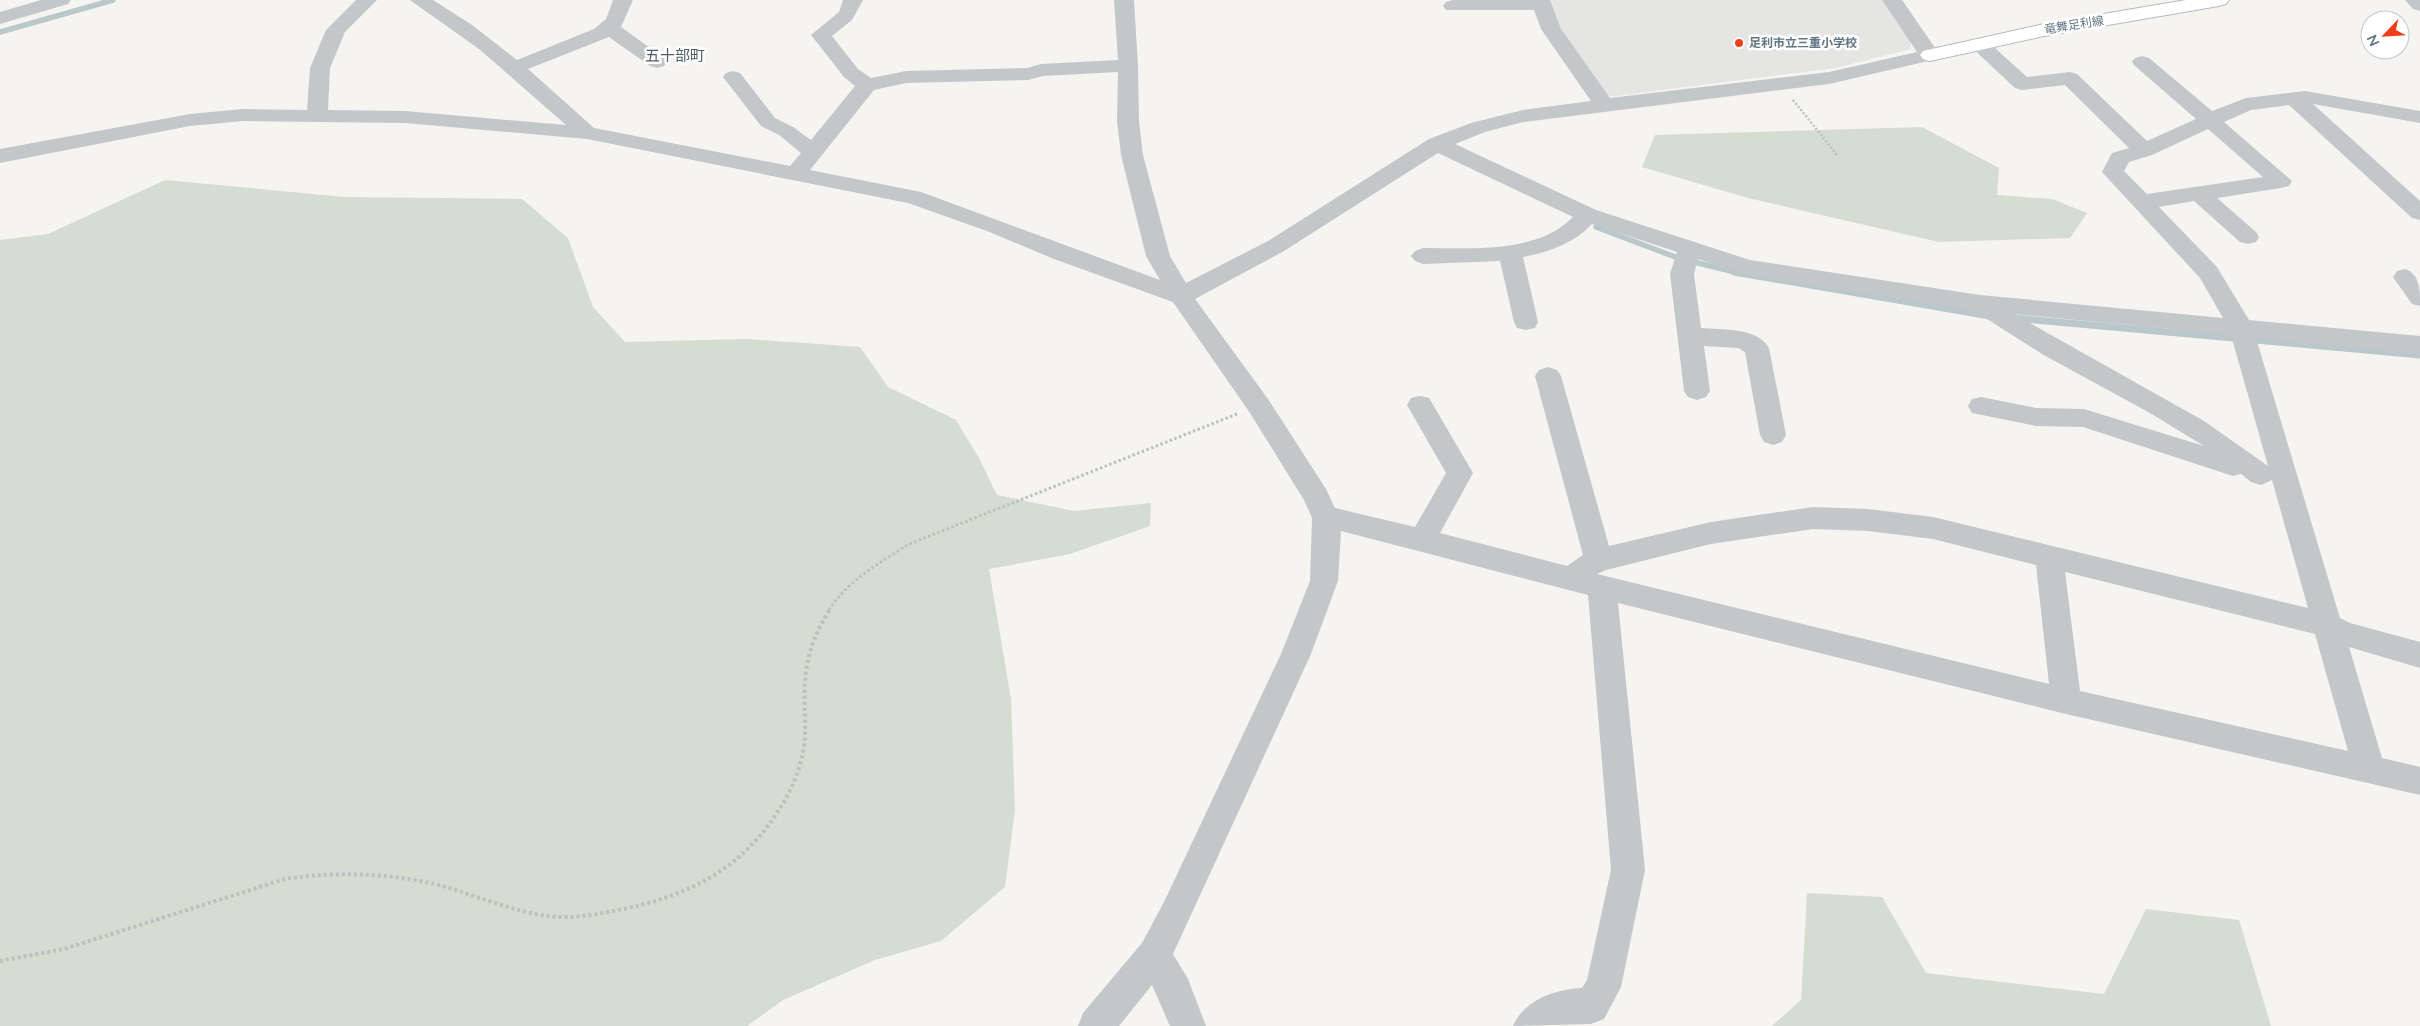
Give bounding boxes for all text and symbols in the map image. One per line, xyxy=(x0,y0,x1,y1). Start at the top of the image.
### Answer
north arrow xyxy=(2360,10,2410,60)
street label: 竜舞足利線 xyxy=(2043,12,2105,37)
text: N xyxy=(2363,32,2383,49)
place label: 足利市立三重小学校 xyxy=(1749,35,1857,50)
marker: 足利市立三重小学校 xyxy=(1733,37,1745,49)
district label: 五十部町 xyxy=(645,46,705,64)

